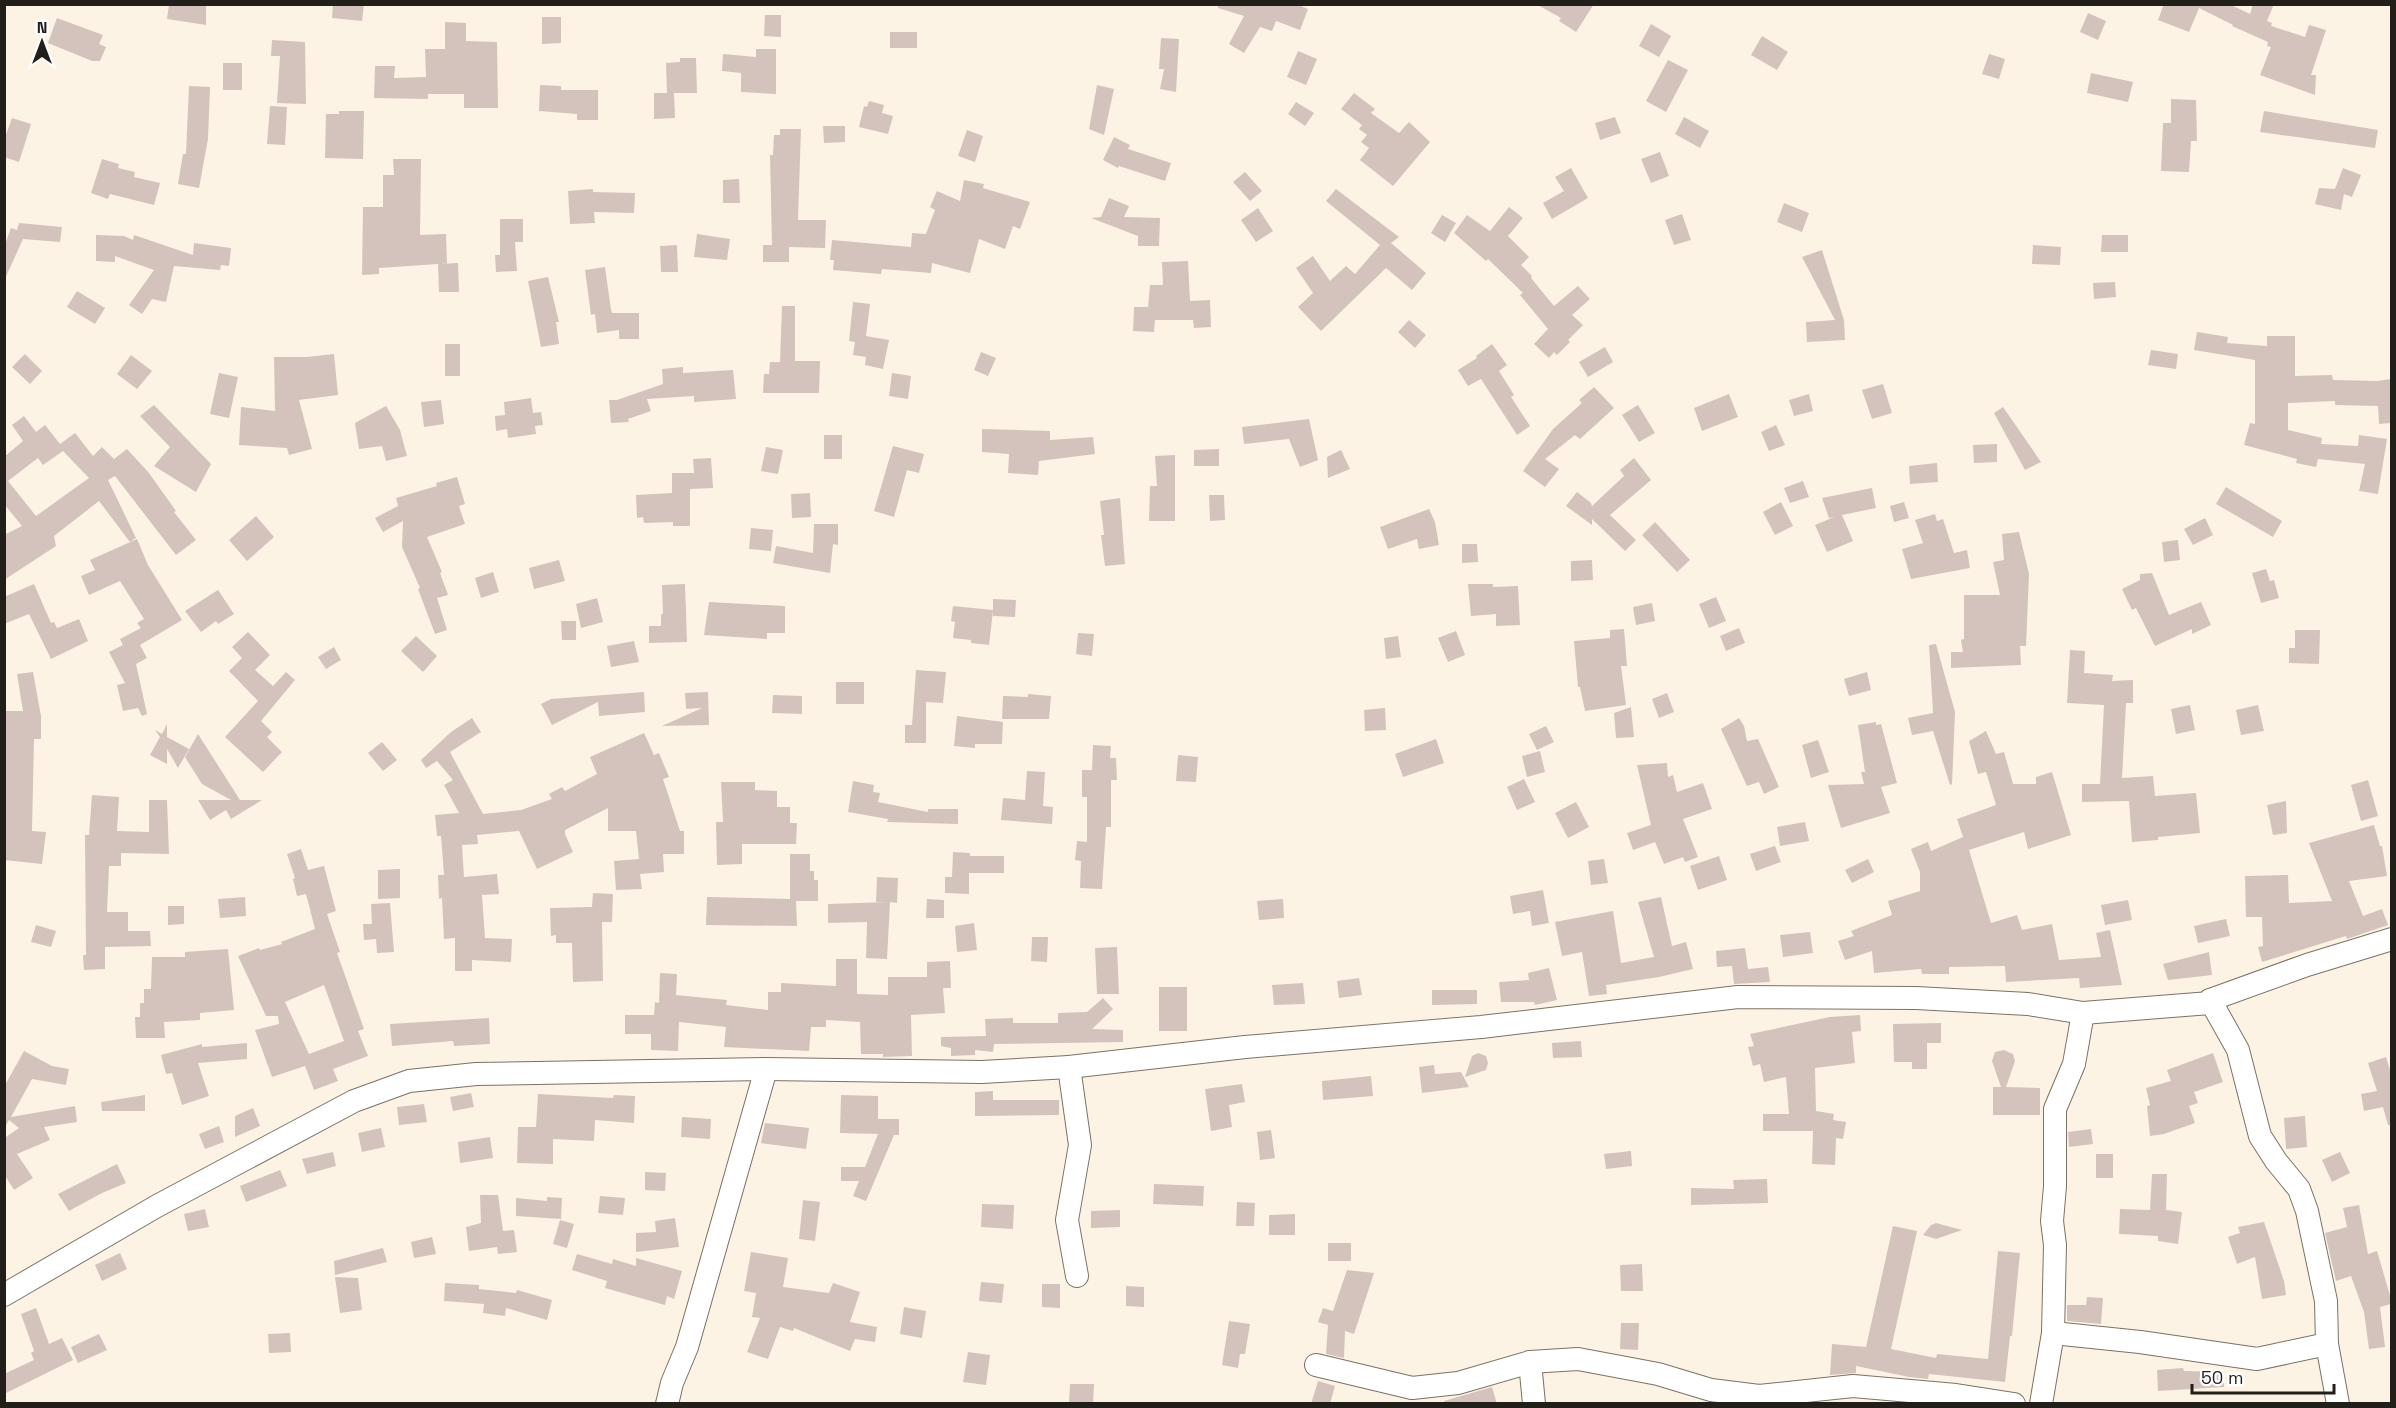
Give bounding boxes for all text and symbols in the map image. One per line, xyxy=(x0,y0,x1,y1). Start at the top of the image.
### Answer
north arrow xyxy=(12,12,72,72)
text: N xyxy=(37,17,47,38)
scale bar xyxy=(2192,1357,2334,1395)
text: 50 m xyxy=(2201,1366,2243,1389)

